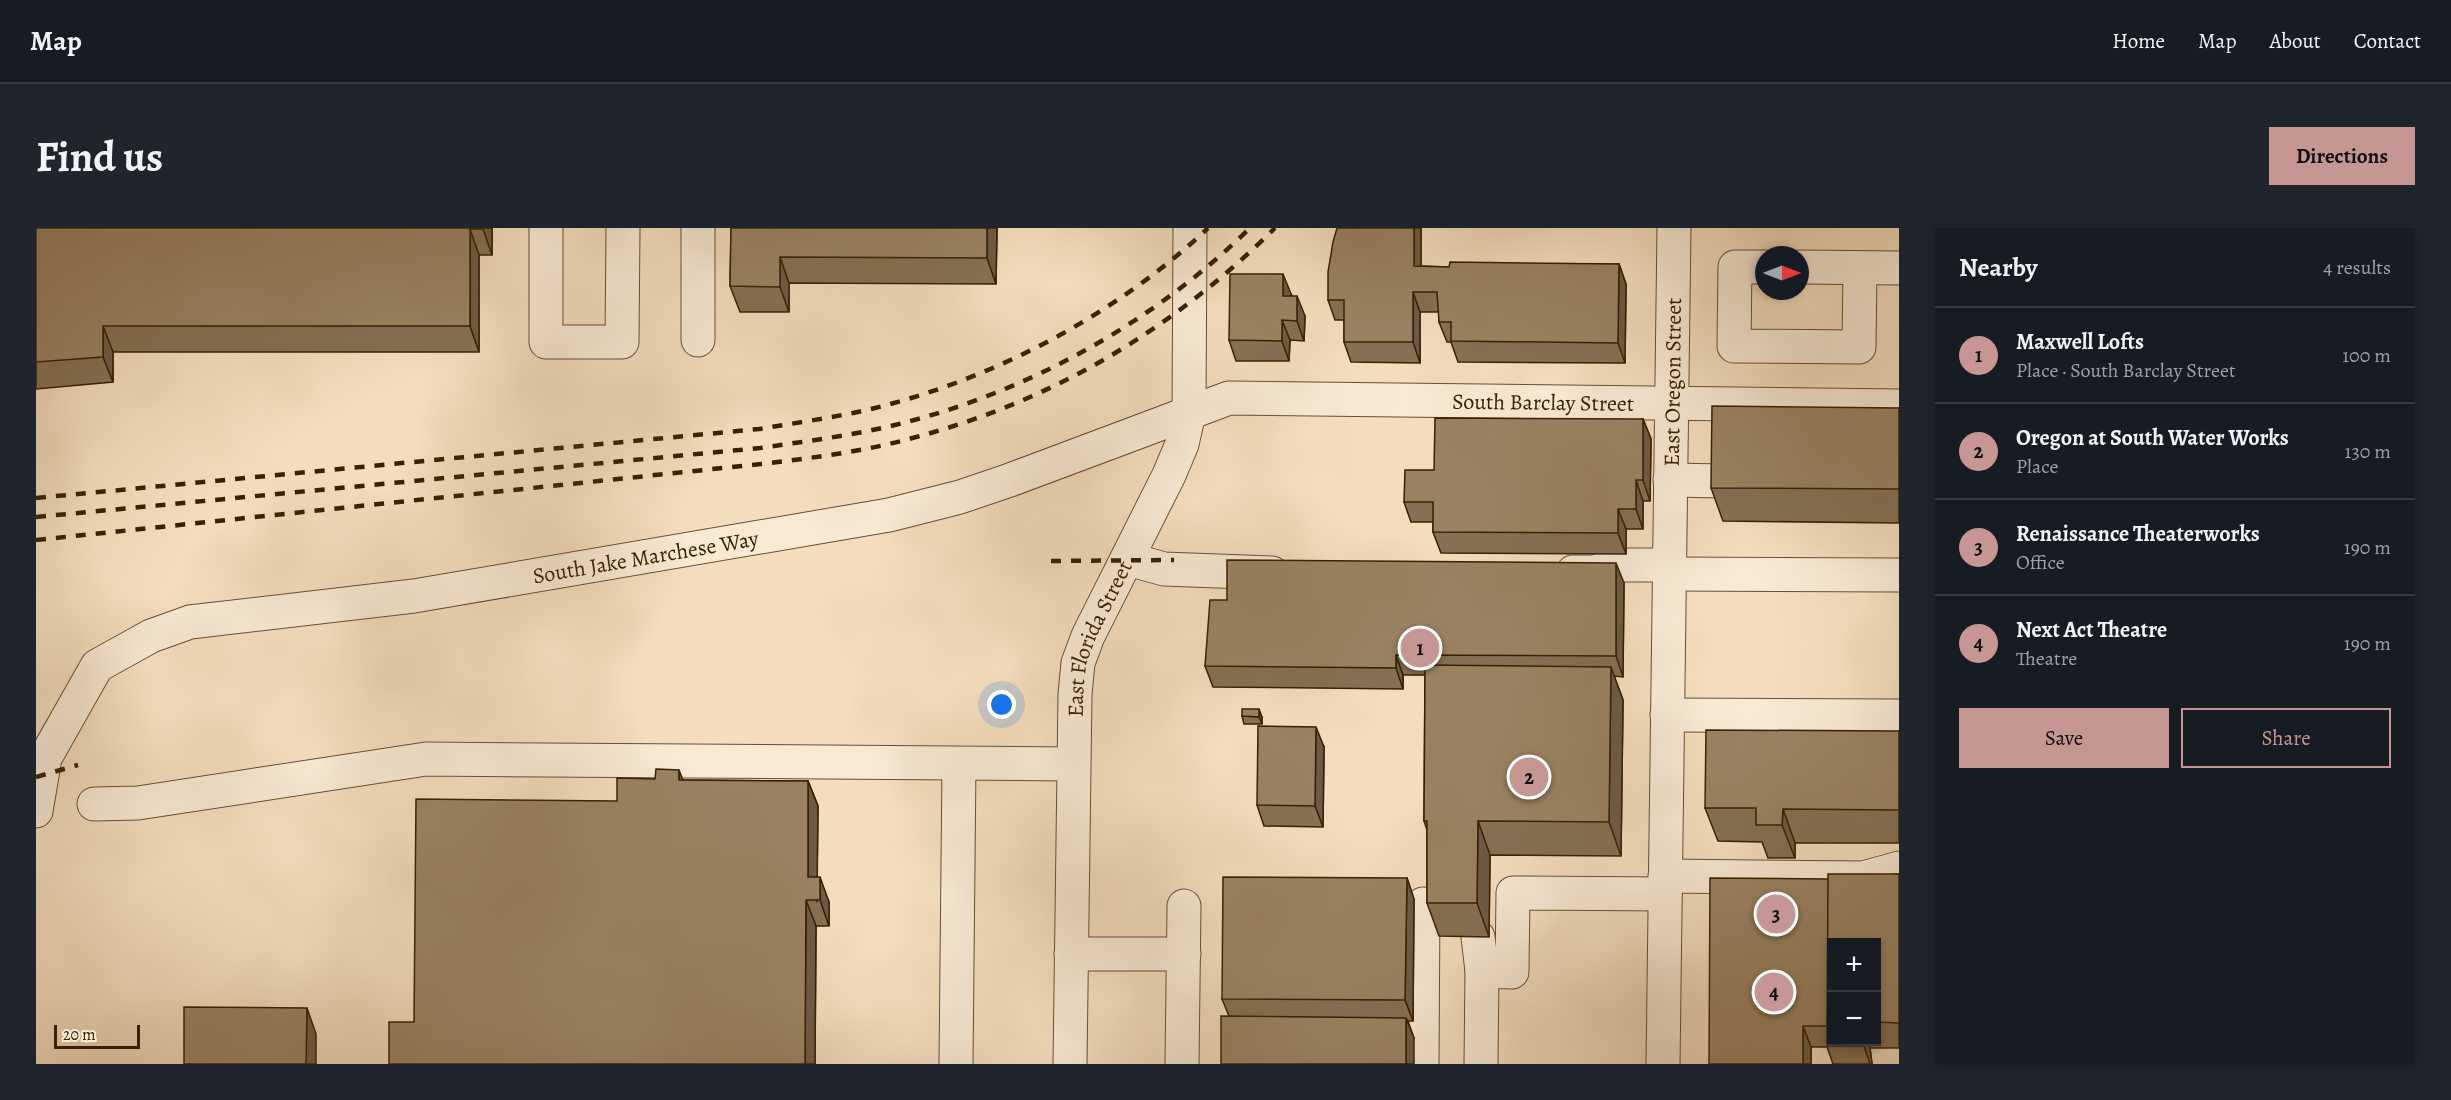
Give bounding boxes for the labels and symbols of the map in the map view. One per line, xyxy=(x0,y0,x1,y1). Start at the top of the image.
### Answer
north arrow xyxy=(1755,246,1809,300)
street label: East Oregon Street xyxy=(1657,297,1689,467)
street label: South Barclay Street xyxy=(1452,387,1634,419)
street label: South Jake Marchese Way xyxy=(531,523,761,591)
street label: East Florida Street xyxy=(1061,555,1140,717)
pin: 1 xyxy=(1400,626,1440,670)
your location xyxy=(987,690,1016,719)
pin: 2 xyxy=(1510,754,1548,800)
pin: 3 xyxy=(1756,892,1796,936)
pin: 4 xyxy=(1754,970,1794,1014)
scale bar xyxy=(54,1022,140,1050)

